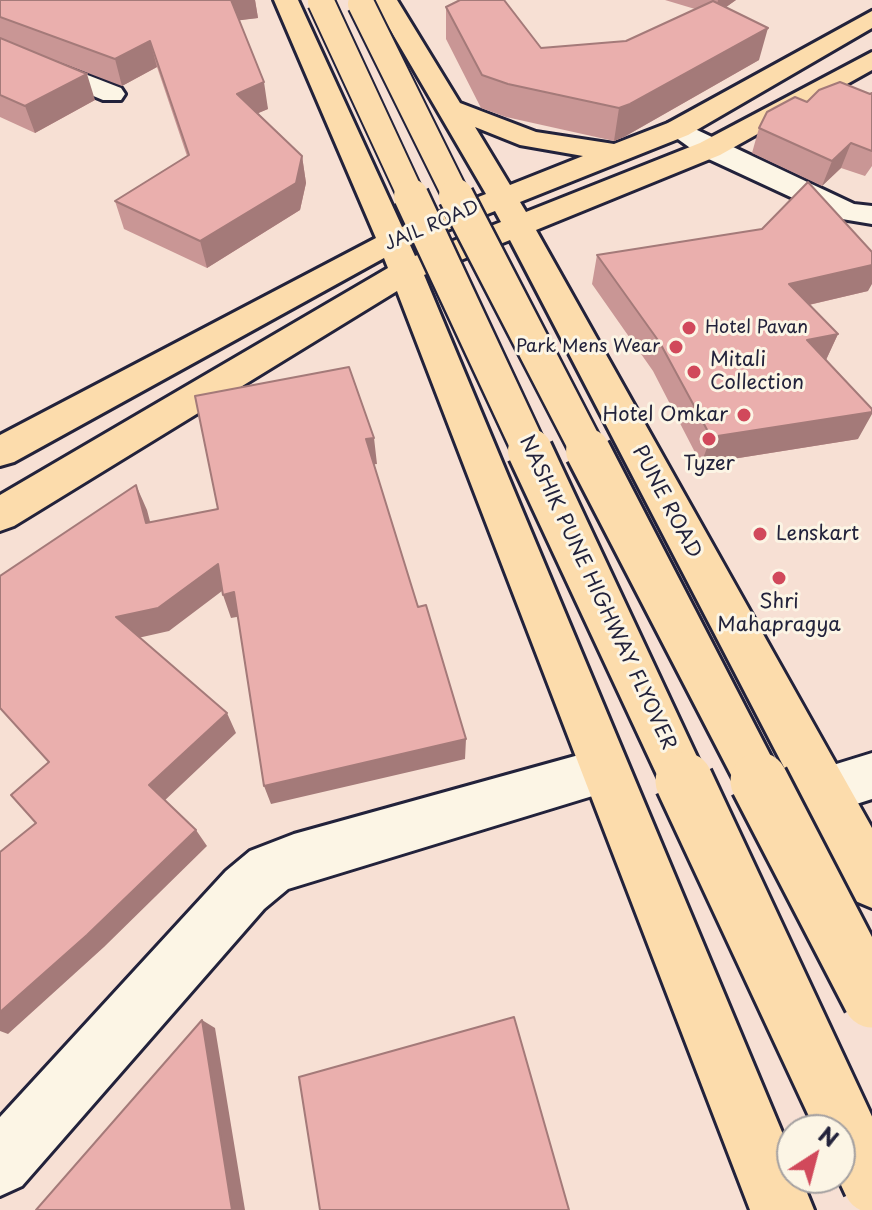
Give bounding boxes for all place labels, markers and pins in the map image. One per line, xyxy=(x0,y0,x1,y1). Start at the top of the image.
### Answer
place label: Hotel Pavan xyxy=(705,317,808,339)
marker: Hotel Pavan xyxy=(680,319,698,337)
place label: Park Mens Wear xyxy=(516,336,660,358)
marker: Park Mens Wear xyxy=(667,338,685,356)
place label: Mitali Collection xyxy=(710,348,804,395)
marker: Mitali Collection xyxy=(685,363,703,381)
place label: Hotel Omkar xyxy=(602,403,728,427)
marker: Hotel Omkar xyxy=(735,406,753,424)
marker: Tyzer xyxy=(700,430,718,448)
place label: Tyzer xyxy=(683,452,735,476)
place label: Lenskart xyxy=(776,522,859,546)
marker: Lenskart xyxy=(751,525,769,543)
marker: Shri Mahapragya xyxy=(770,569,788,587)
place label: Shri Mahapragya xyxy=(717,590,841,637)

